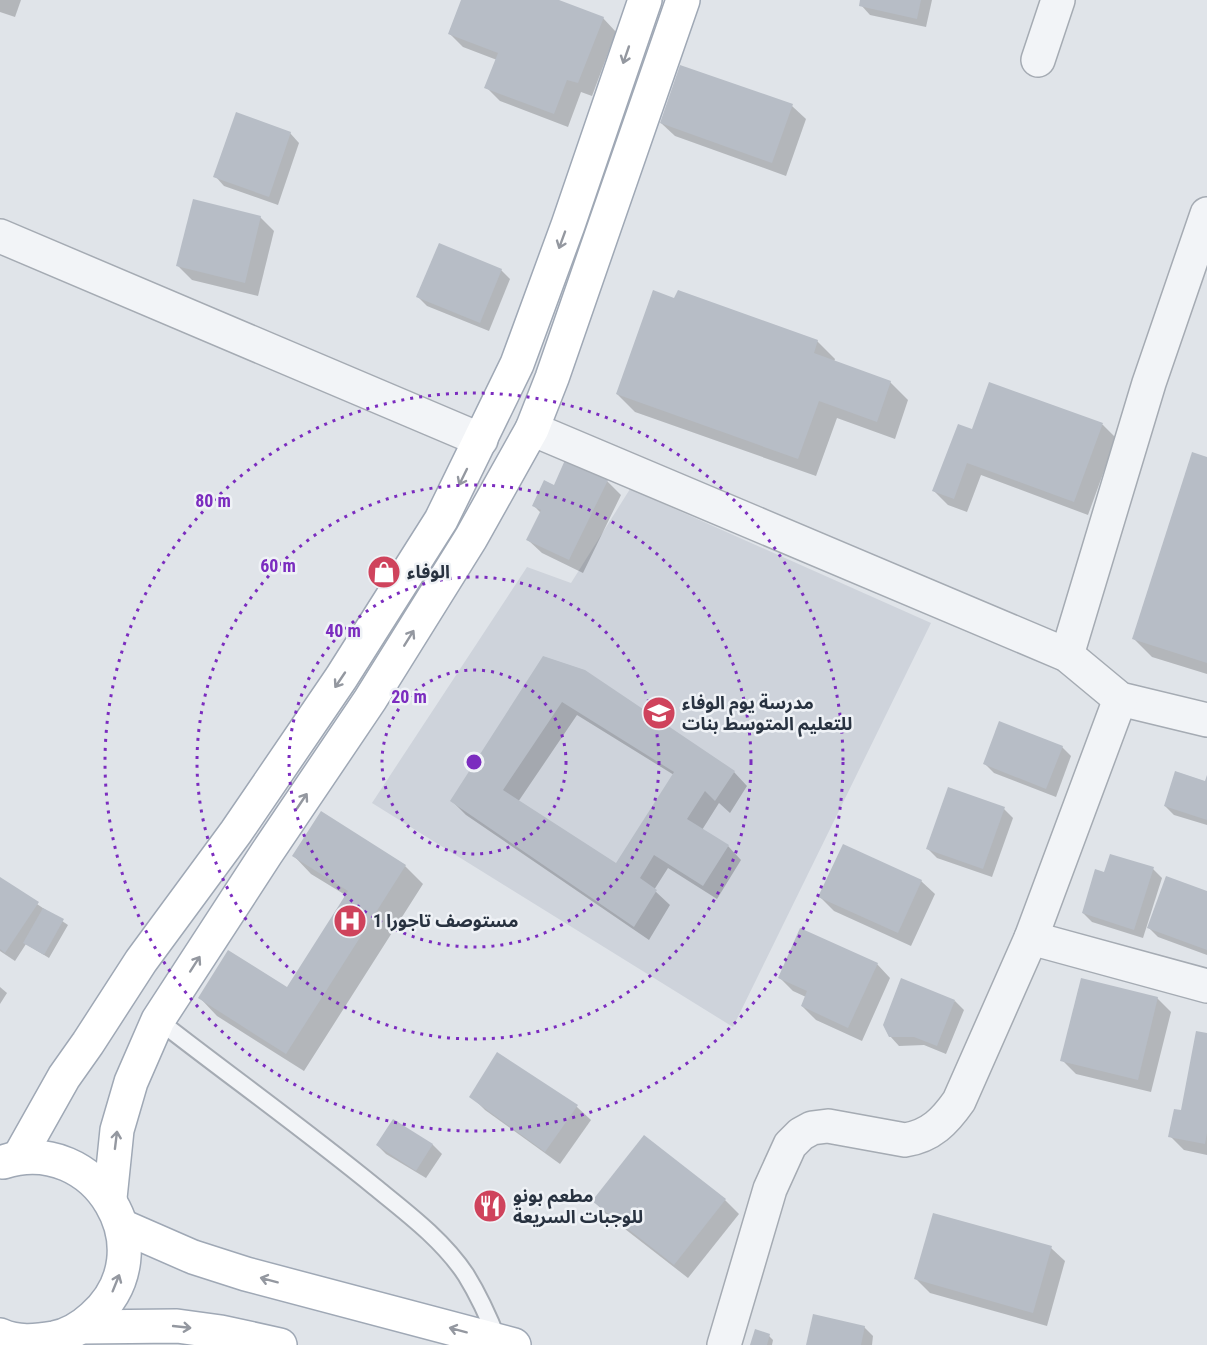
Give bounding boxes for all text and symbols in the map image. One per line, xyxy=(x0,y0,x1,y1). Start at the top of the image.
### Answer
one-way arrow xyxy=(619,45,630,64)
one-way arrow xyxy=(556,230,567,249)
one-way arrow xyxy=(456,468,468,486)
text: 80 m xyxy=(195,490,231,511)
shop icon: الوفاء xyxy=(366,554,402,590)
text: 60 m xyxy=(260,555,296,576)
place label: الوفاء xyxy=(407,561,450,582)
text: 40 m xyxy=(325,620,361,641)
one-way arrow xyxy=(403,630,415,647)
one-way arrow xyxy=(334,671,346,688)
text: 20 m xyxy=(391,686,427,707)
place label: مدرسة يوم الوفاء للتعليم المتوسط بنات xyxy=(682,692,852,737)
school or university icon: مدرسة يوم الوفاء للتعليم المتوسط بنات xyxy=(641,695,677,731)
centre of rings xyxy=(464,752,484,772)
one-way arrow xyxy=(296,793,308,810)
hospital icon: مستوصف تاجورا 1 xyxy=(332,903,368,939)
place label: مستوصف تاجورا 1 xyxy=(373,910,518,932)
one-way arrow xyxy=(189,956,201,973)
one-way arrow xyxy=(111,1131,122,1151)
place label: مطعم بونو للوجبات السريعة xyxy=(513,1185,643,1228)
restaurant icon: مطعم بونو للوجبات السريعة xyxy=(472,1188,508,1224)
one-way arrow xyxy=(111,1274,122,1292)
one-way arrow xyxy=(260,1274,279,1285)
one-way arrow xyxy=(172,1322,192,1333)
one-way arrow xyxy=(449,1324,468,1335)

